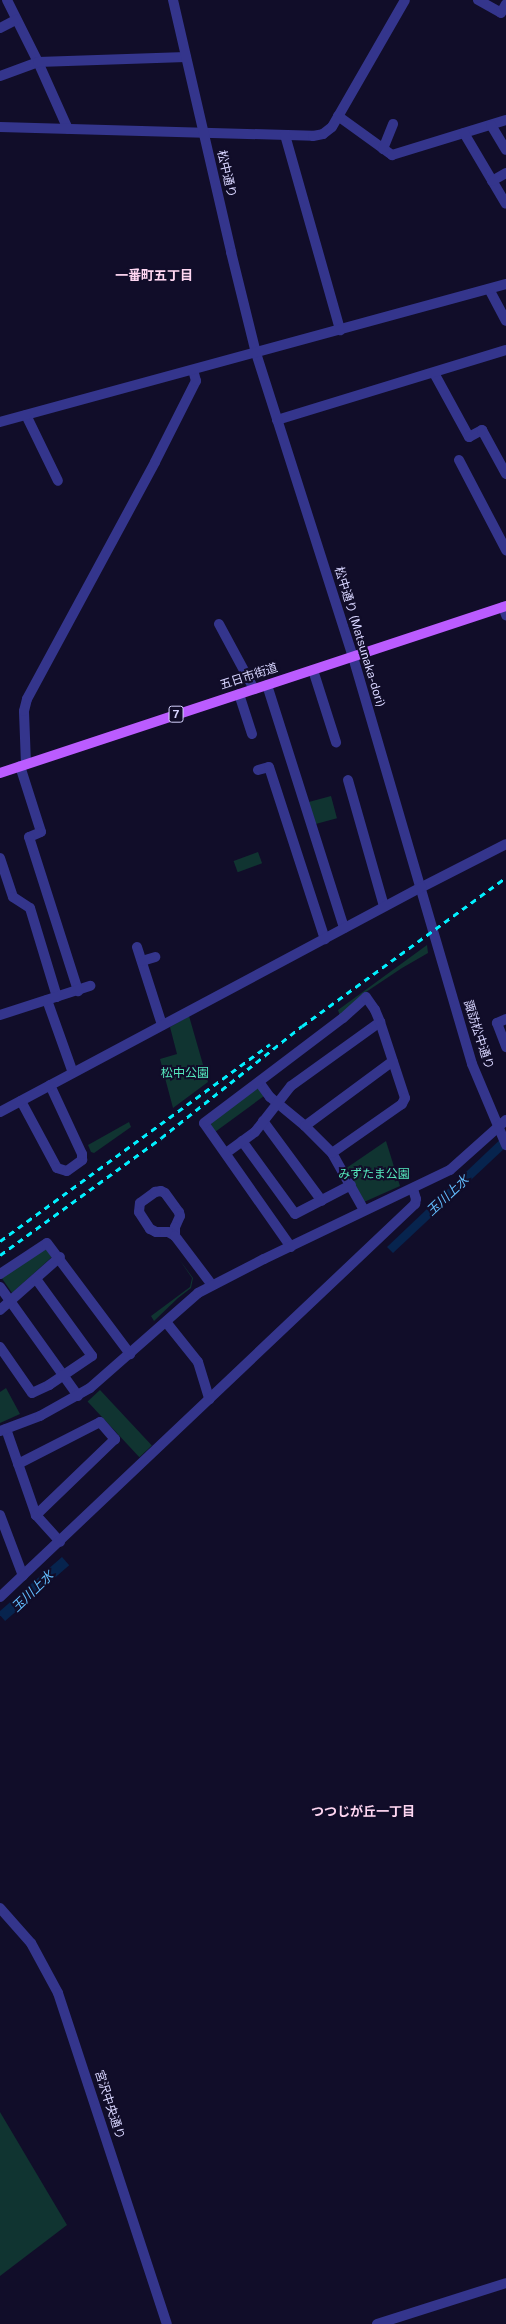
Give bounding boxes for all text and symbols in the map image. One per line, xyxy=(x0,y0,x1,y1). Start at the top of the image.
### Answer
street label: 松中通り xyxy=(214,149,238,199)
district label: 一番町五丁目 xyxy=(115,268,193,284)
street label: 松中通り (Matsunaka-dori) xyxy=(331,565,387,709)
street label: 五日市街道 xyxy=(218,661,280,693)
road number: 7 xyxy=(168,705,184,723)
street label: 諏訪松中通り xyxy=(460,999,496,1071)
park label: 松中公園 xyxy=(161,1067,209,1081)
park label: みずたま公園 xyxy=(338,1168,410,1182)
water label: 玉川上水 xyxy=(424,1173,472,1219)
water label: 玉川上水 xyxy=(9,1568,57,1616)
district label: つつじが丘一丁目 xyxy=(311,1804,415,1820)
street label: 宮沢中央通り xyxy=(91,2069,127,2141)

